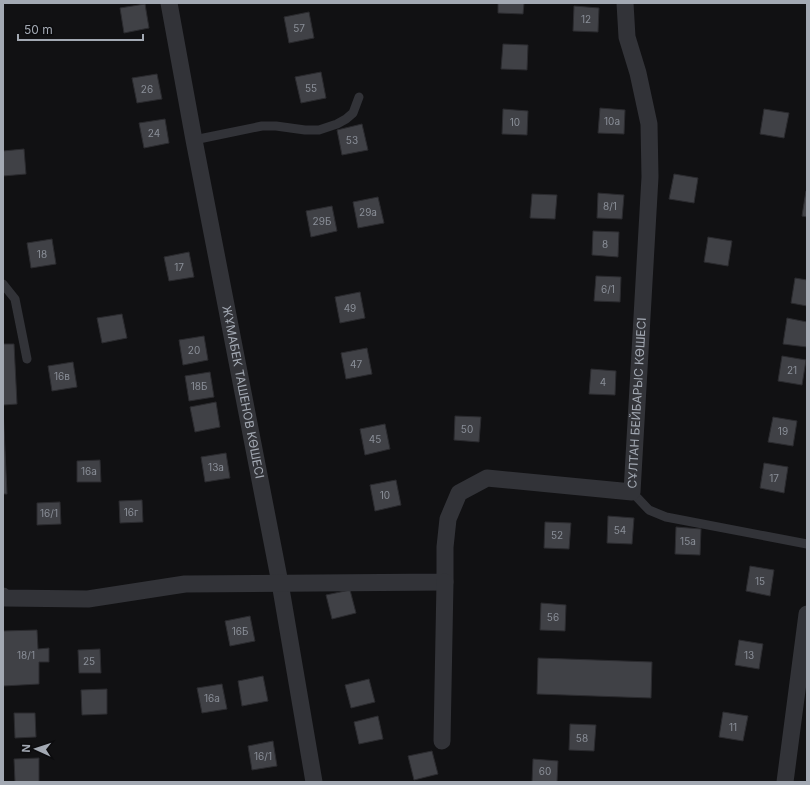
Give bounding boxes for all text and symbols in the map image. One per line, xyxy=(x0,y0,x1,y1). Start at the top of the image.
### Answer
house number: 12 xyxy=(581,13,591,25)
scale bar xyxy=(18,16,143,42)
text: 50 m xyxy=(24,22,53,37)
house number: 57 xyxy=(293,22,305,34)
house number: 55 xyxy=(305,82,317,94)
house number: 26 xyxy=(141,83,153,95)
house number: 10а xyxy=(604,115,620,127)
house number: 10 xyxy=(510,116,520,128)
house number: 24 xyxy=(148,127,160,139)
house number: 53 xyxy=(346,134,358,146)
house number: 8/1 xyxy=(603,200,617,212)
house number: 29а xyxy=(359,206,377,218)
house number: 29Б xyxy=(313,215,331,227)
house number: 8 xyxy=(602,238,608,250)
house number: 18 xyxy=(37,248,47,260)
house number: 17 xyxy=(174,261,184,273)
house number: 6/1 xyxy=(601,283,615,295)
house number: 49 xyxy=(344,302,356,314)
street label: ЖҰМАБЕК ТАШЕНОВ КӨШЕСІ xyxy=(219,304,268,480)
street label: СҰЛТАН БЕЙБАРЫС КӨШЕСІ xyxy=(624,317,649,489)
house number: 20 xyxy=(188,344,200,356)
house number: 47 xyxy=(350,358,362,370)
house number: 21 xyxy=(787,364,797,376)
house number: 16в xyxy=(54,370,70,382)
house number: 4 xyxy=(600,376,606,388)
house number: 18Б xyxy=(191,380,207,392)
house number: 50 xyxy=(461,423,473,435)
house number: 19 xyxy=(778,425,788,437)
house number: 45 xyxy=(369,433,381,445)
house number: 13а xyxy=(208,461,224,473)
house number: 16а xyxy=(81,465,97,477)
house number: 17 xyxy=(769,472,779,484)
house number: 10 xyxy=(380,489,390,501)
house number: 16г xyxy=(124,506,139,518)
house number: 16/1 xyxy=(40,507,58,519)
house number: 54 xyxy=(614,524,626,536)
house number: 52 xyxy=(551,529,563,541)
house number: 15а xyxy=(680,535,696,547)
house number: 15 xyxy=(755,575,765,587)
house number: 56 xyxy=(547,611,559,623)
house number: 16Б xyxy=(232,625,248,637)
house number: 18/1 xyxy=(17,649,35,661)
house number: 13 xyxy=(744,649,754,661)
house number: 25 xyxy=(83,655,95,667)
house number: 16а xyxy=(204,692,220,704)
house number: 11 xyxy=(729,721,737,733)
north arrow xyxy=(16,729,56,769)
house number: 58 xyxy=(576,732,588,744)
text: N xyxy=(19,744,33,753)
house number: 16/1 xyxy=(254,750,272,762)
house number: 60 xyxy=(539,765,551,777)

